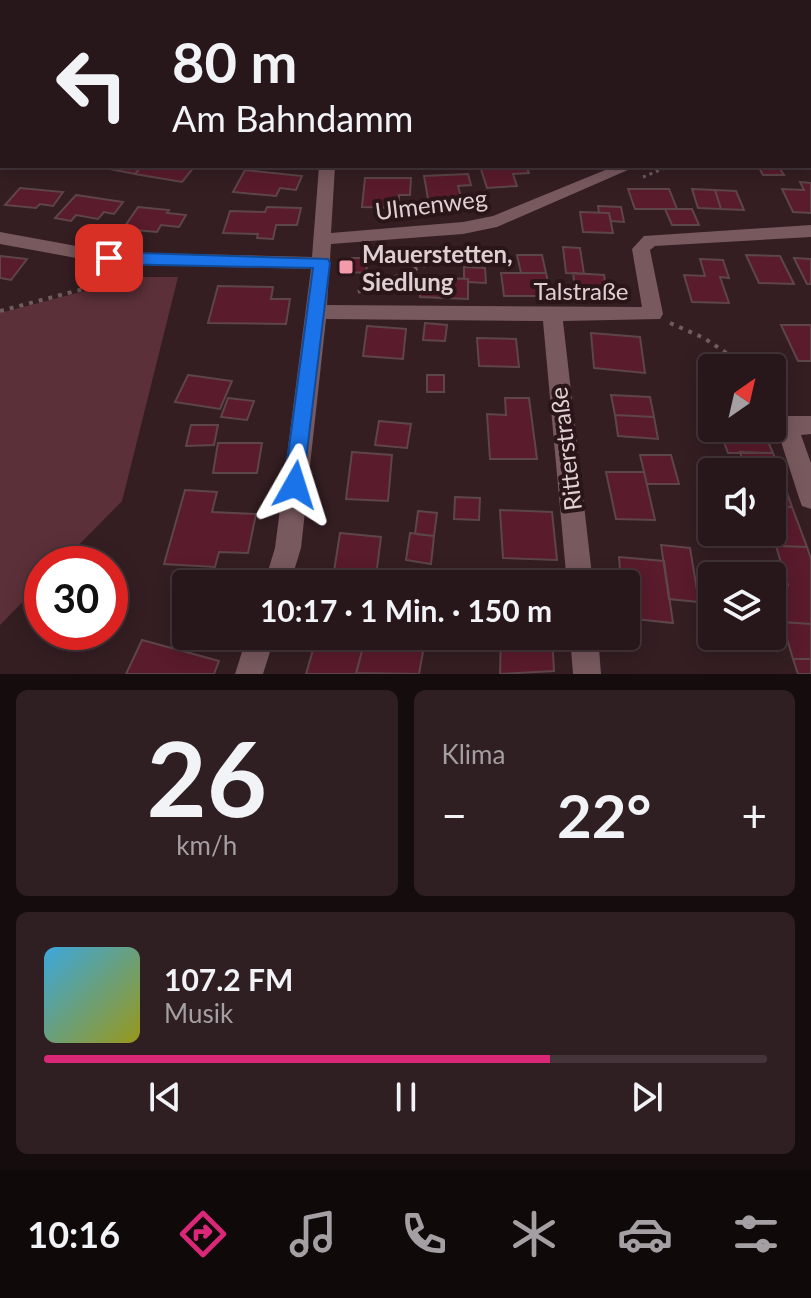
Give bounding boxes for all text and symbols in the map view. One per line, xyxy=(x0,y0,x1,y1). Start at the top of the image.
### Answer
text: 80 m xyxy=(172,28,297,95)
icon: left xyxy=(40,32,144,136)
text: Am Bahndamm xyxy=(172,96,413,140)
street label: Ulmenweg xyxy=(373,183,489,225)
pin xyxy=(75,224,143,292)
icon: arrive xyxy=(87,236,131,280)
place label: Mauerstetten, Siedlung xyxy=(362,239,513,296)
marker: Mauerstetten, Siedlung xyxy=(337,258,355,276)
street label: Talstraße xyxy=(533,276,629,305)
north arrow xyxy=(698,354,786,442)
map controls xyxy=(698,354,786,650)
street label: Ritterstraße xyxy=(543,386,587,512)
position arrow xyxy=(253,443,337,527)
button: sound xyxy=(698,458,786,546)
speed limit sign: 30 xyxy=(24,546,128,650)
button: layers xyxy=(698,562,786,650)
text: 10:17 · 1 Min. · 150 m xyxy=(260,592,552,628)
text: 26 xyxy=(146,714,267,839)
text: Klima xyxy=(442,738,505,770)
text: 22° xyxy=(557,779,652,851)
text: − xyxy=(442,789,467,841)
text: + xyxy=(741,789,767,841)
text: km/h xyxy=(176,829,237,861)
text: 107.2 FM xyxy=(164,961,293,997)
text: Musik xyxy=(164,997,233,1029)
icon: previous xyxy=(143,1075,187,1119)
icon: pause xyxy=(384,1075,428,1119)
icon: next xyxy=(625,1075,669,1119)
icon: directions xyxy=(175,1206,231,1262)
icon: music xyxy=(285,1206,341,1262)
icon: phone xyxy=(396,1206,452,1262)
icon: climate xyxy=(506,1206,562,1262)
icon: car xyxy=(617,1206,673,1262)
icon: filters xyxy=(728,1206,784,1262)
text: 10:16 xyxy=(27,1212,120,1256)

